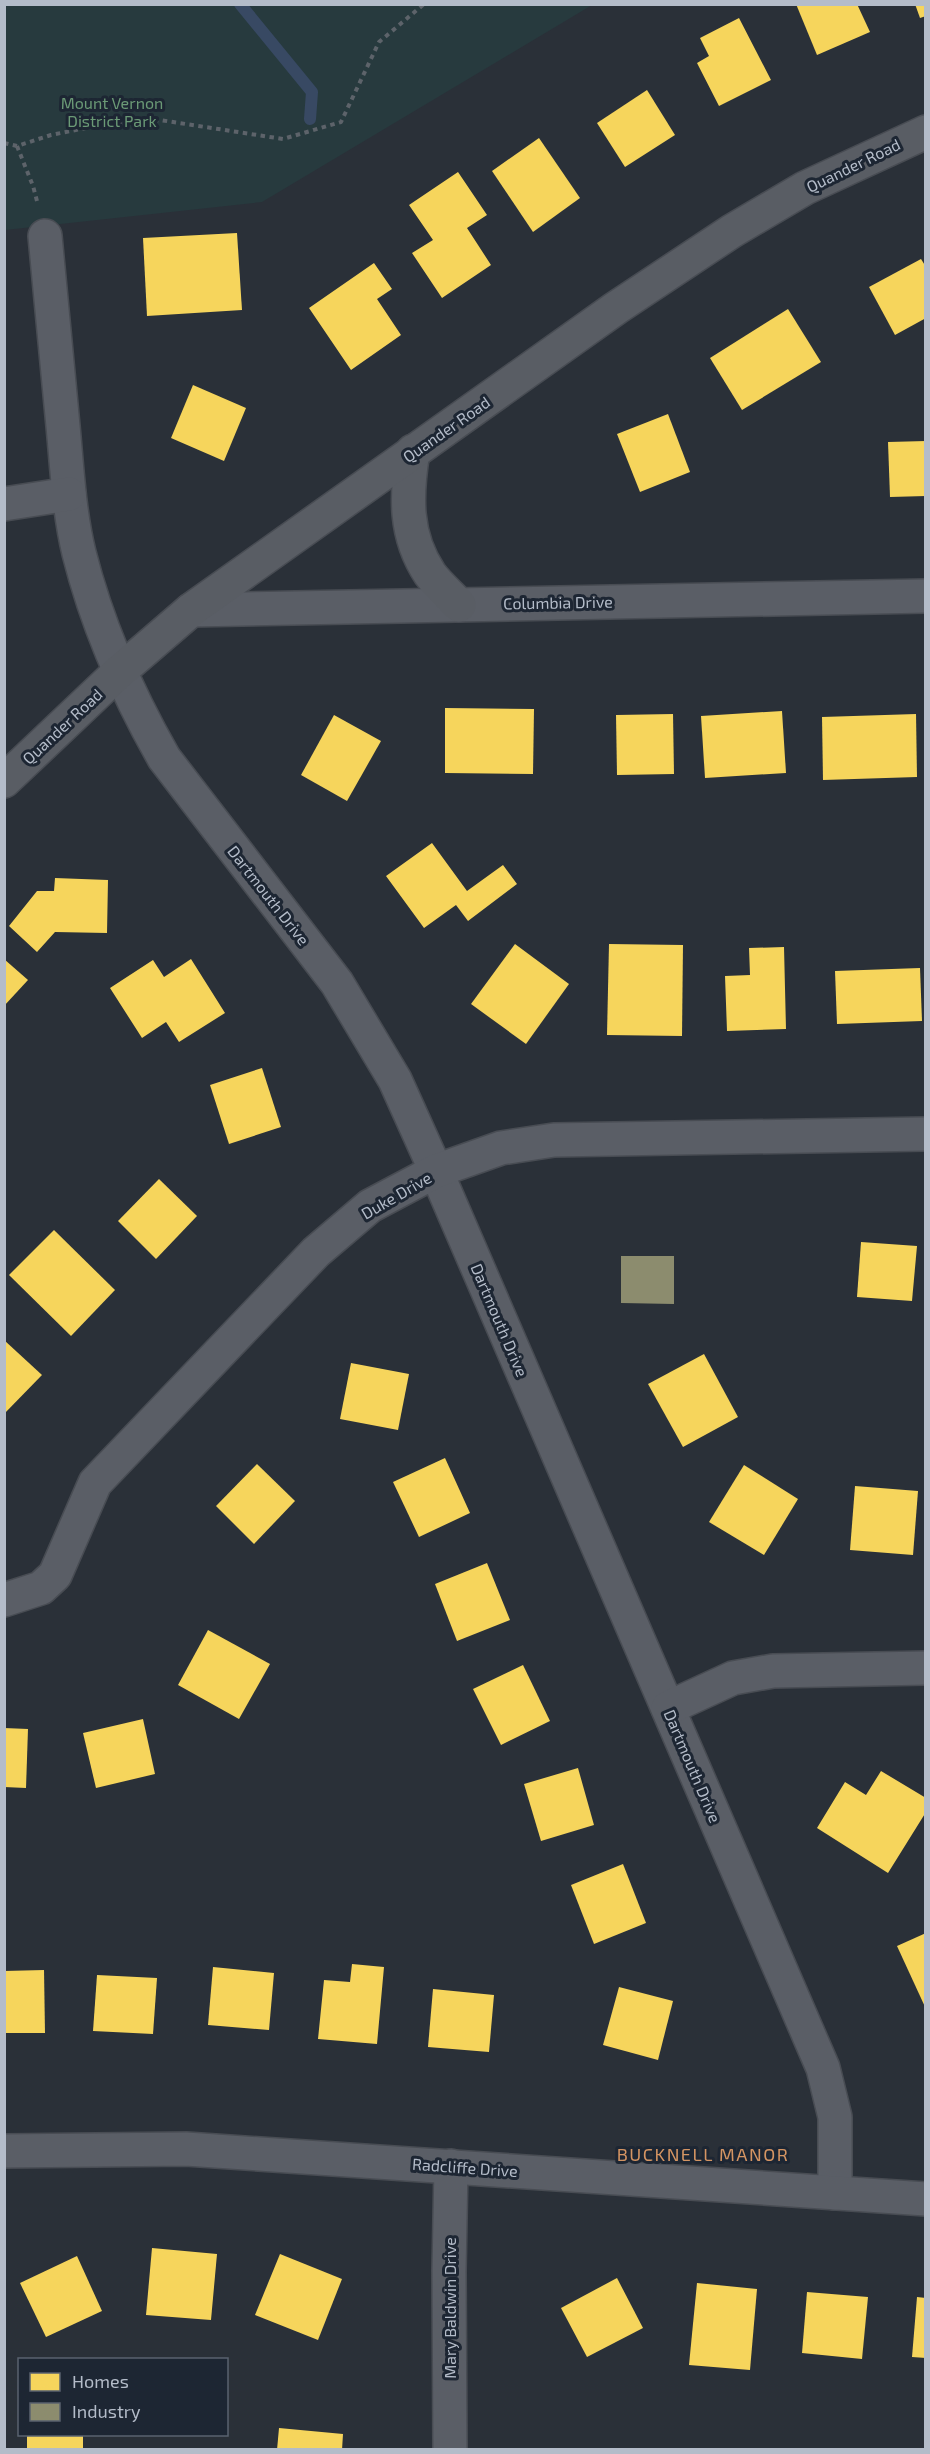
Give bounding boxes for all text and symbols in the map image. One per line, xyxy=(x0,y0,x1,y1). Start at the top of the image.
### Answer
park label: Mount Vernon District Park xyxy=(61,93,163,130)
street label: Quander Road xyxy=(803,134,904,197)
street label: Quander Road xyxy=(399,392,494,467)
street label: Columbia Drive xyxy=(503,592,613,612)
street label: Quander Road xyxy=(18,684,107,769)
street label: Dartmouth Drive xyxy=(224,841,314,949)
street label: Duke Drive xyxy=(358,1167,434,1223)
street label: Dartmouth Drive xyxy=(468,1261,532,1379)
street label: Dartmouth Drive xyxy=(661,1707,725,1825)
district label: BUCKNELL MANOR xyxy=(617,2143,789,2165)
street label: Radcliffe Drive xyxy=(412,2154,518,2180)
street label: Mary Baldwin Drive xyxy=(440,2237,459,2379)
legend xyxy=(18,2358,228,2436)
text: Homes xyxy=(72,2370,129,2392)
text: Industry xyxy=(72,2400,141,2422)

